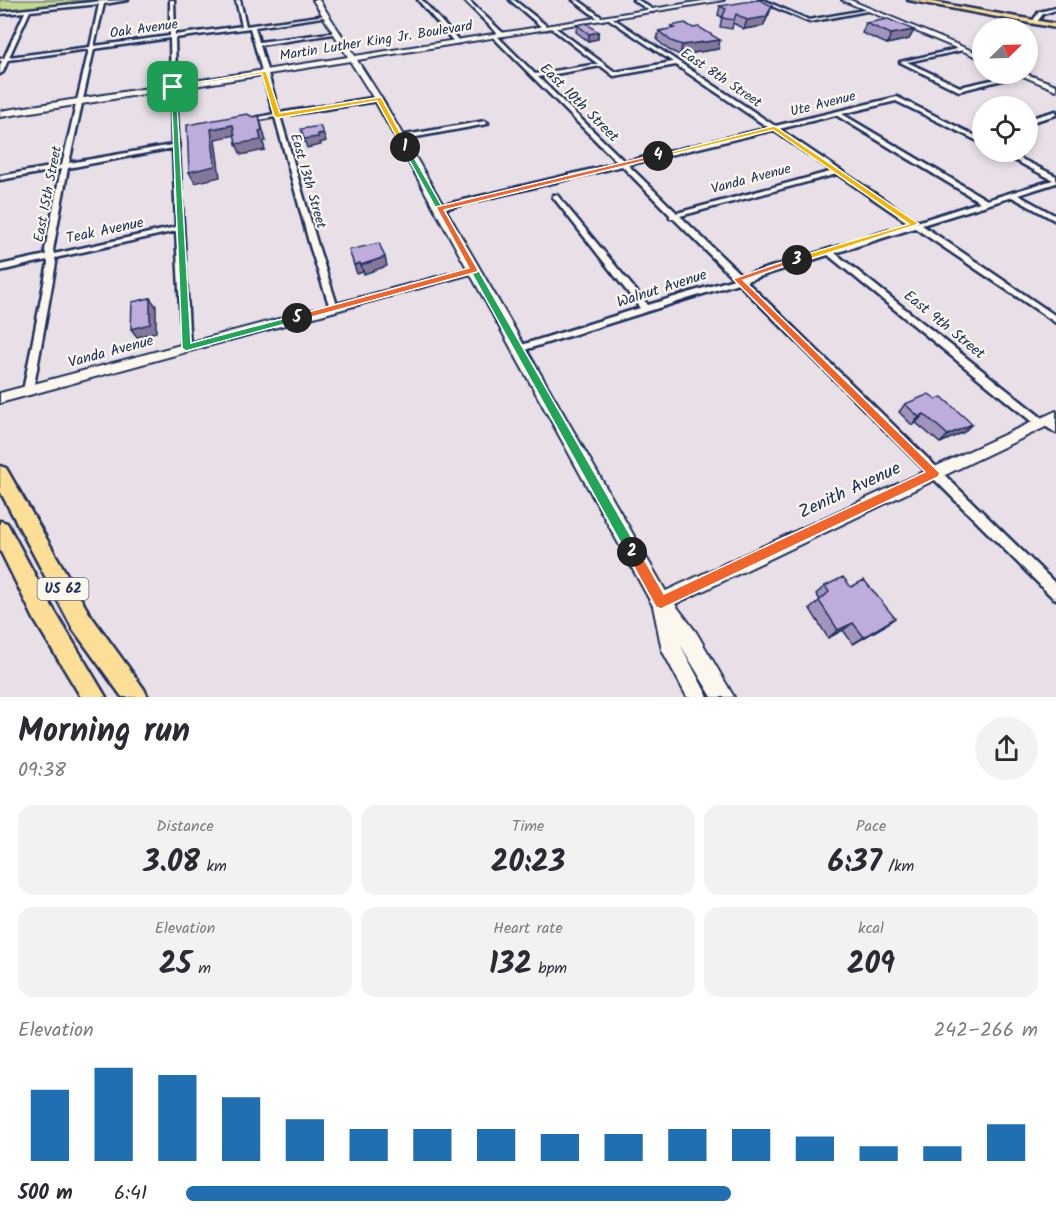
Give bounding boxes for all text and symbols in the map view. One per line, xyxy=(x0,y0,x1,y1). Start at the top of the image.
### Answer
street label: Oak Avenue xyxy=(109,13,180,45)
street label: Martin Luther King Jr. Boulevard xyxy=(278,15,475,67)
north arrow xyxy=(972,18,1038,84)
map controls xyxy=(972,18,1038,162)
street label: East 8th Street xyxy=(676,43,767,114)
street label: East 10th Street xyxy=(534,58,624,148)
pin xyxy=(147,61,198,112)
icon: arrive xyxy=(156,70,189,103)
street label: Ute Avenue xyxy=(788,85,859,123)
button: locate xyxy=(972,96,1038,162)
street label: East 13th Street xyxy=(284,131,332,232)
pin: 1 xyxy=(390,132,420,162)
text: 1 xyxy=(403,134,407,159)
pin: 4 xyxy=(643,141,673,171)
street label: East 15th Street xyxy=(28,143,68,244)
text: 4 xyxy=(654,143,662,168)
street label: Vanda Avenue xyxy=(709,158,794,200)
street label: Teak Avenue xyxy=(64,211,146,251)
pin: 3 xyxy=(782,245,812,275)
text: 3 xyxy=(793,247,801,272)
street label: Walnut Avenue xyxy=(614,263,710,315)
street label: East 9th Street xyxy=(898,284,990,366)
pin: 5 xyxy=(282,303,312,333)
text: 5 xyxy=(293,305,301,330)
street label: Vanda Avenue xyxy=(66,329,157,375)
street label: Zenith Avenue xyxy=(794,455,906,527)
pin: 2 xyxy=(617,537,647,567)
text: 2 xyxy=(627,539,637,564)
road number: US 62 xyxy=(38,578,88,600)
text: Morning run xyxy=(18,706,190,759)
button: share xyxy=(975,717,1038,780)
text: 09:38 xyxy=(18,755,66,787)
text: Distance xyxy=(156,814,214,839)
text: Time xyxy=(512,814,544,839)
text: Pace xyxy=(856,814,886,839)
text: 3.08 xyxy=(143,839,200,887)
text: 20:23 xyxy=(491,839,565,887)
text: 6:37 xyxy=(828,839,882,887)
text: km xyxy=(200,854,227,879)
text: /km xyxy=(882,854,914,879)
text: Elevation xyxy=(155,916,215,941)
text: Heart rate xyxy=(493,916,563,941)
text: kcal xyxy=(858,916,884,941)
text: 25 xyxy=(159,941,192,989)
text: 132 xyxy=(489,941,532,989)
text: 209 xyxy=(847,941,895,989)
text: m xyxy=(192,956,211,981)
text: bpm xyxy=(532,956,567,981)
text: Elevation xyxy=(18,1015,94,1047)
text: 242–266 m xyxy=(934,1015,1038,1047)
text: 500 m xyxy=(18,1178,73,1210)
text: 6:41 xyxy=(114,1178,147,1210)

